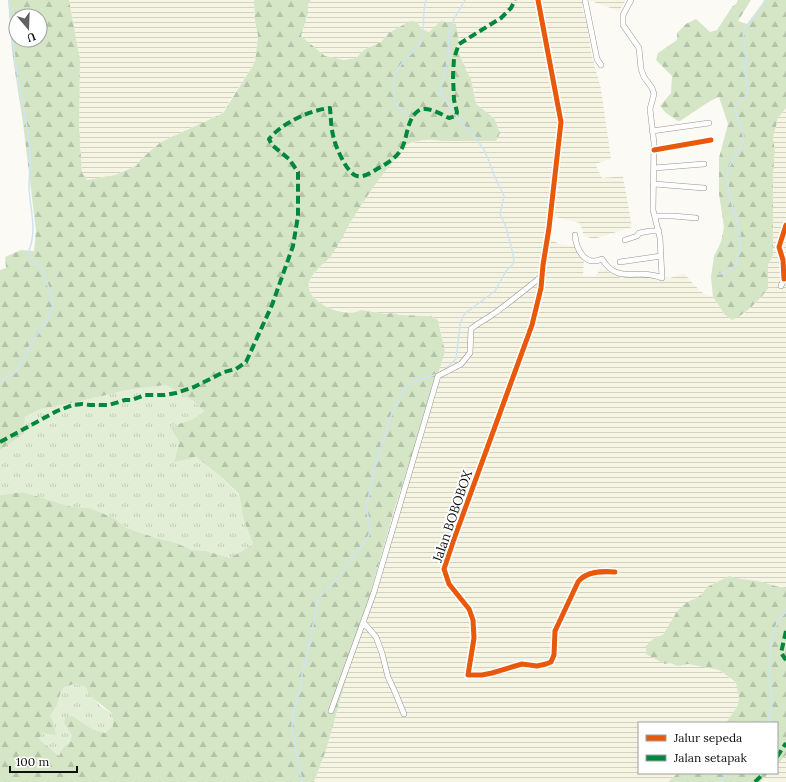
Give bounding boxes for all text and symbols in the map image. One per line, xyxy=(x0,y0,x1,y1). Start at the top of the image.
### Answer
north arrow xyxy=(8,8,48,48)
text: U xyxy=(24,29,37,46)
street label: Jalan BOBOBOX xyxy=(428,467,476,565)
legend xyxy=(638,722,778,774)
text: Jalur sepeda xyxy=(673,730,742,745)
scale bar xyxy=(10,748,77,774)
text: Jalan setapak xyxy=(673,750,748,765)
text: 100 m xyxy=(16,754,49,769)

